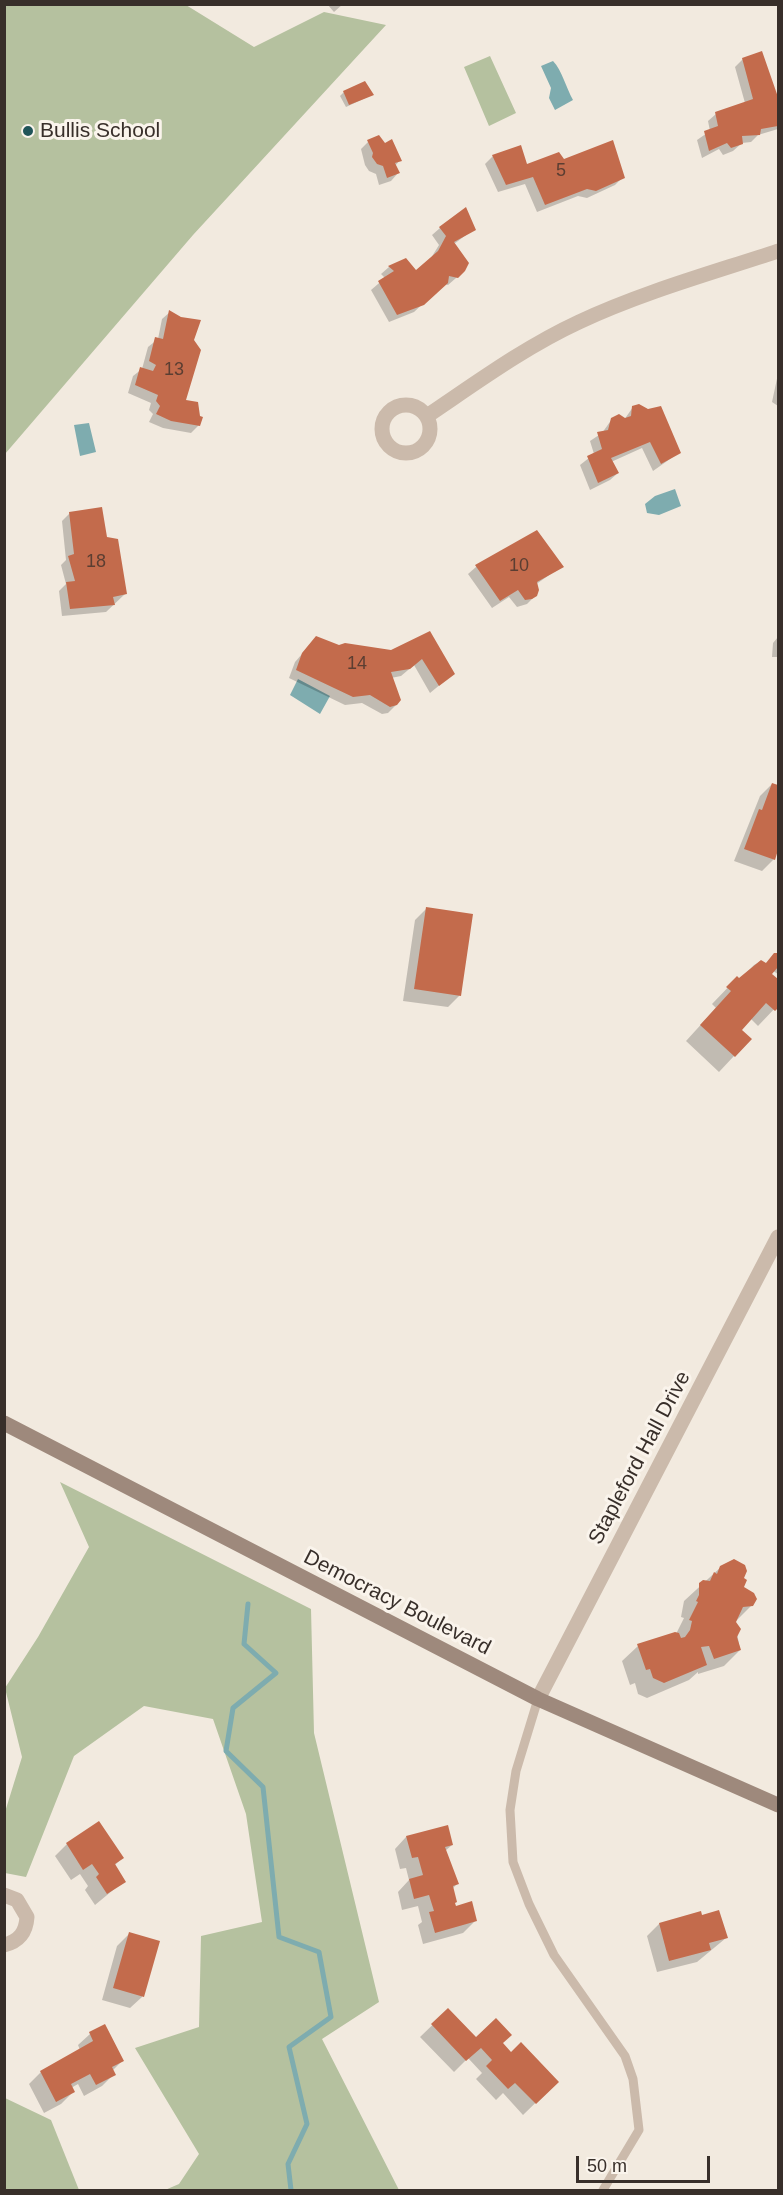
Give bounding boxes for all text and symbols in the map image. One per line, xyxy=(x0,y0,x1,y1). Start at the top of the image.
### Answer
place label: Bullis School xyxy=(40,118,160,144)
marker: Bullis School xyxy=(21,124,35,138)
house number: 5 xyxy=(556,160,566,182)
house number: 13 xyxy=(164,359,184,381)
house number: 18 xyxy=(86,551,106,573)
house number: 10 xyxy=(509,555,529,577)
house number: 14 xyxy=(347,653,367,675)
street label: Stapleford Hall Drive xyxy=(584,1367,696,1549)
street label: Democracy Boulevard xyxy=(299,1545,495,1661)
scale bar xyxy=(579,2144,712,2182)
text: 50 m xyxy=(587,2156,627,2176)

